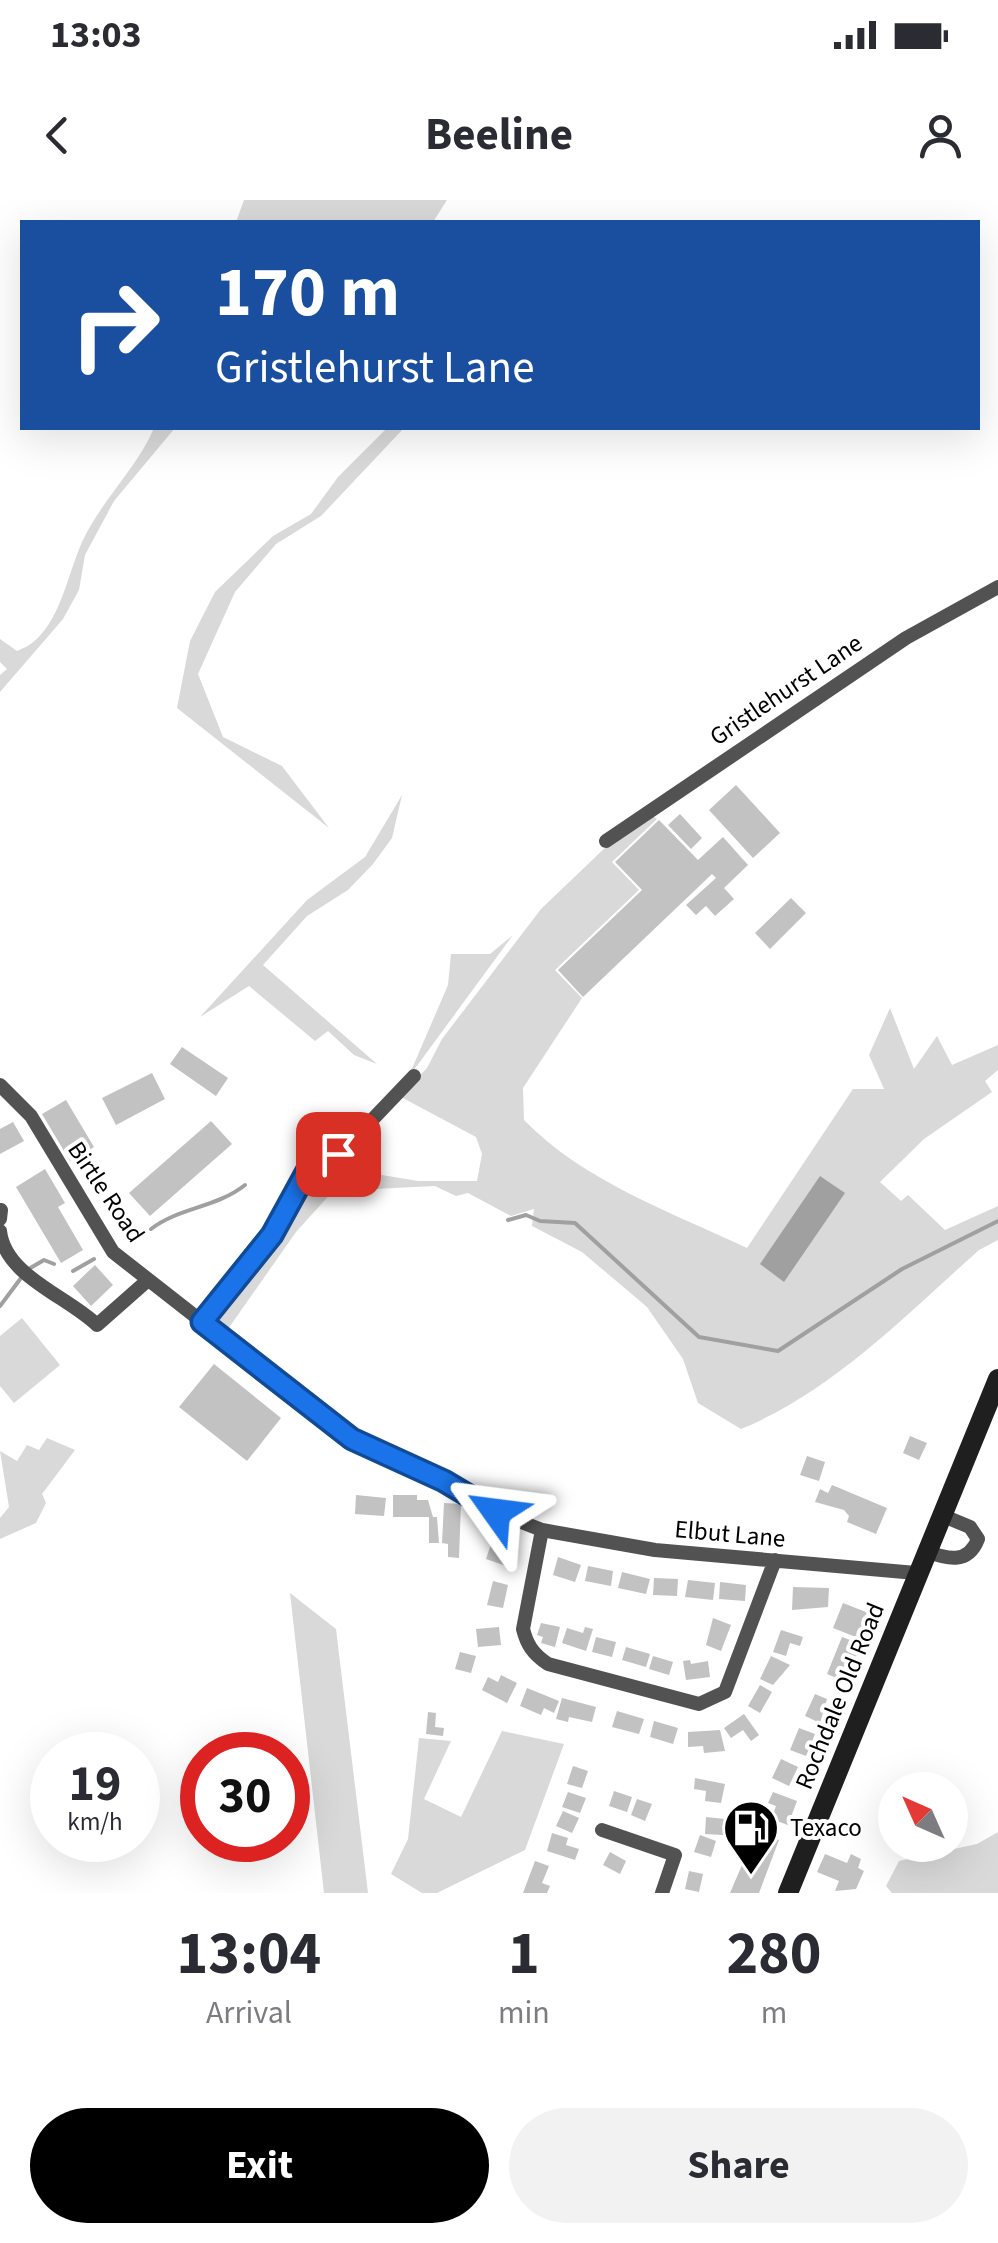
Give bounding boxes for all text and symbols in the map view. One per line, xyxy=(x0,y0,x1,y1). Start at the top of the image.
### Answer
text: 13:03 xyxy=(50,8,142,62)
text: Beeline xyxy=(425,103,573,167)
icon: back xyxy=(30,108,85,163)
icon: person xyxy=(913,108,968,163)
text: 170 m xyxy=(215,243,400,343)
icon: right xyxy=(50,260,180,390)
text: Gristlehurst Lane xyxy=(215,336,534,400)
street label: Gristlehurst Lane xyxy=(702,625,870,755)
pin xyxy=(296,1112,381,1197)
icon: arrive xyxy=(311,1127,366,1182)
street label: Birtle Road xyxy=(59,1134,153,1250)
position arrow xyxy=(444,1460,548,1564)
street label: Elbut Lane xyxy=(673,1511,787,1557)
street label: Rochdale Old Road xyxy=(786,1597,894,1795)
speed limit sign: 30 xyxy=(180,1732,310,1862)
text: 19 xyxy=(69,1749,121,1820)
north arrow xyxy=(878,1772,968,1862)
map controls xyxy=(878,1772,968,1862)
fuel station icon: Texaco xyxy=(721,1798,781,1877)
text: km/h xyxy=(67,1804,123,1840)
place label: Texaco xyxy=(790,1810,862,1846)
text: 13:04 xyxy=(177,1912,321,1997)
text: 1 xyxy=(508,1912,540,1997)
text: 280 xyxy=(726,1912,821,1997)
text: Arrival xyxy=(206,1990,292,2036)
text: min xyxy=(498,1990,550,2036)
text: m xyxy=(761,1990,787,2036)
button: Exit xyxy=(30,2108,489,2223)
button: Share xyxy=(509,2108,968,2223)

